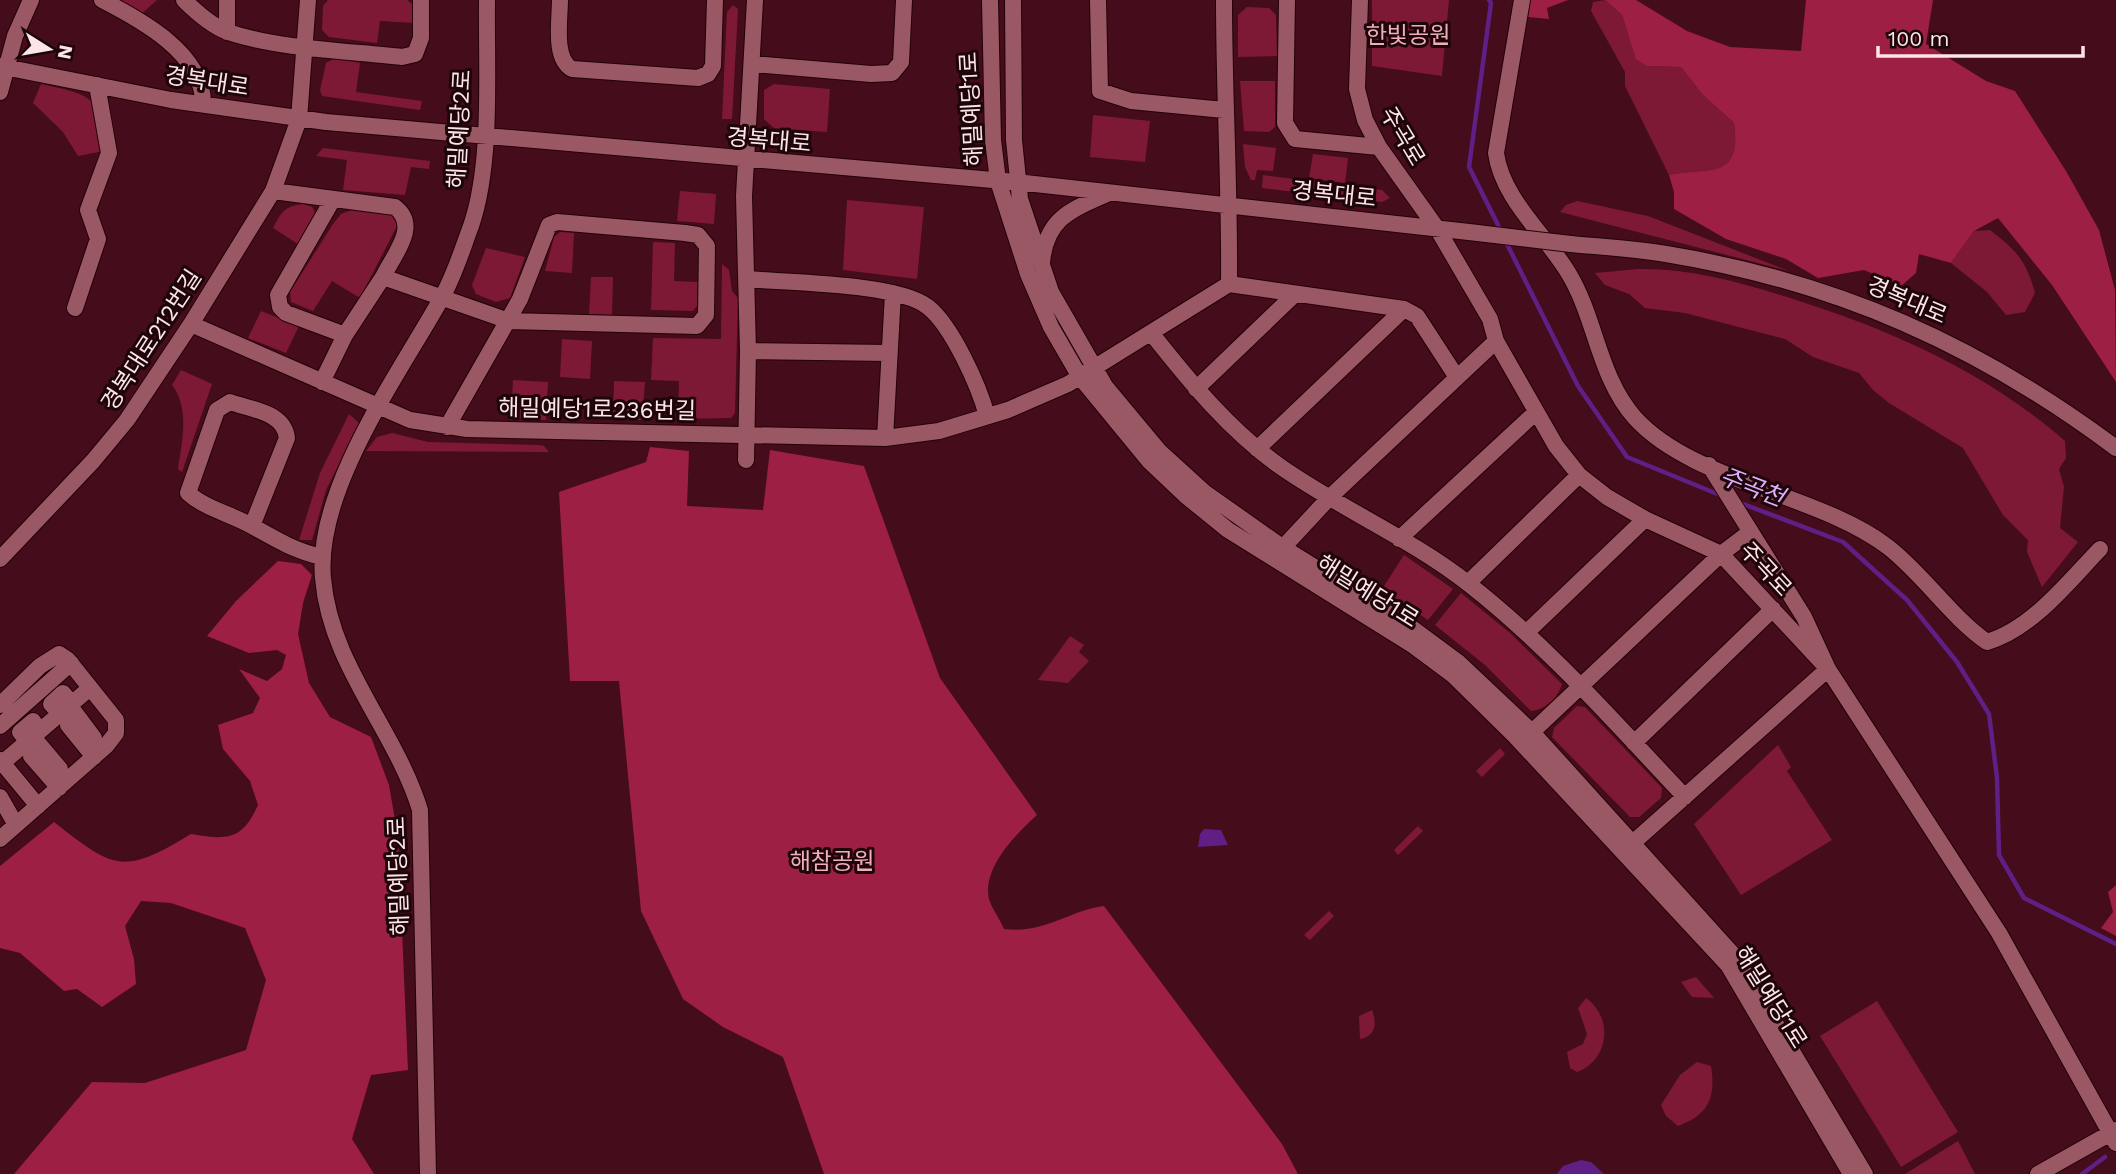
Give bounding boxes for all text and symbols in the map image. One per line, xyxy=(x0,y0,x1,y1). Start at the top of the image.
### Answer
north arrow xyxy=(14,14,84,84)
scale bar xyxy=(1878,14,2083,58)
park label: 한빛공원 xyxy=(1366,22,1450,49)
text: 100 m xyxy=(1888,26,1950,51)
text: N xyxy=(53,43,78,61)
street label: 해밀예당1로 xyxy=(955,51,988,167)
street label: 경복대로 xyxy=(163,62,251,101)
street label: 해밀예당2로 xyxy=(443,69,476,189)
street label: 주곡로 xyxy=(1375,102,1430,170)
street label: 경복대로 xyxy=(726,123,812,158)
street label: 경복대로 xyxy=(1290,177,1377,212)
street label: 경복대로212번길 xyxy=(96,265,207,416)
street label: 경복대로 xyxy=(1863,271,1951,329)
street label: 해밀예당1로236번길 xyxy=(498,394,696,425)
water label: 주곡천 xyxy=(1716,462,1791,513)
street label: 주곡로 xyxy=(1734,537,1797,602)
street label: 해밀예당1로 xyxy=(1312,550,1424,633)
street label: 해밀예당2로 xyxy=(383,816,414,936)
park label: 해참공원 xyxy=(790,848,874,875)
street label: 해밀예당1로 xyxy=(1729,941,1812,1053)

